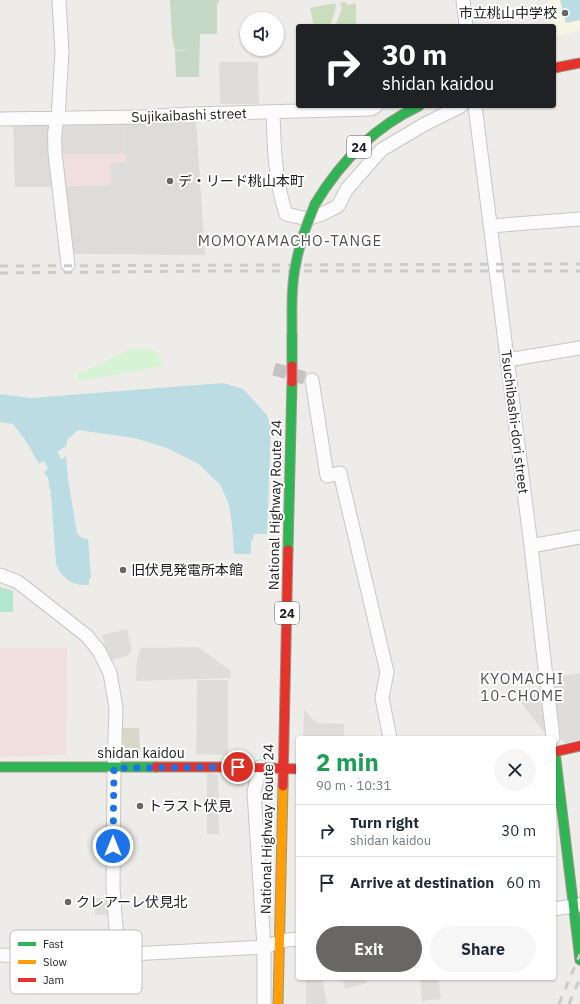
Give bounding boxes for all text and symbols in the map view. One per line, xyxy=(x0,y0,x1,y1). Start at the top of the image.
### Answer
place label: 市立桃山中学校 xyxy=(459,4,557,22)
marker: 市立桃山中学校 xyxy=(560,8,570,18)
map controls xyxy=(240,12,284,56)
button: sound xyxy=(240,12,284,56)
text: 30 m xyxy=(382,36,447,73)
icon: right xyxy=(316,40,368,92)
text: shidan kaidou xyxy=(382,72,494,95)
street label: Sujikaibashi street xyxy=(131,104,247,126)
road number: 24 xyxy=(347,136,371,158)
place label: デ・リード桃山本町 xyxy=(178,172,304,190)
marker: デ・リード桃山本町 xyxy=(165,176,175,186)
district label: MOMOYAMACHO-TANGE xyxy=(198,231,382,250)
street label: Tsuchibashi-dori street xyxy=(497,349,533,495)
street label: National Highway Route 24 xyxy=(265,420,285,590)
place label: 旧伏見発電所本館 xyxy=(131,561,243,579)
marker: 旧伏見発電所本館 xyxy=(118,565,128,575)
road number: 24 xyxy=(275,602,299,624)
district label: KYOMACHI 10-CHOME xyxy=(480,669,564,705)
street label: shidan kaidou xyxy=(97,744,185,762)
street label: National Highway Route 24 xyxy=(257,744,277,914)
text: 2 min xyxy=(316,746,379,778)
button: close xyxy=(494,749,536,791)
pin xyxy=(221,750,255,784)
icon: arrive xyxy=(227,756,249,778)
text: 90 m · 10:31 xyxy=(316,777,391,794)
place label: トラスト伏見 xyxy=(148,797,232,815)
marker: トラスト伏見 xyxy=(135,801,145,811)
text: Turn right xyxy=(350,813,419,832)
icon: right xyxy=(316,820,338,842)
text: 30 m xyxy=(501,821,536,840)
position arrow xyxy=(92,825,134,867)
text: shidan kaidou xyxy=(350,832,431,849)
icon: arrive xyxy=(316,872,338,894)
text: Arrive at destination xyxy=(350,873,494,892)
text: 60 m xyxy=(506,873,541,892)
place label: クレアーレ伏見北 xyxy=(76,893,187,911)
marker: クレアーレ伏見北 xyxy=(63,897,73,907)
button: Exit xyxy=(316,926,422,972)
button: Share xyxy=(430,926,536,972)
legend xyxy=(10,930,142,994)
text: Fast xyxy=(43,937,64,951)
text: Slow xyxy=(43,955,67,969)
text: Jam xyxy=(43,973,64,987)

